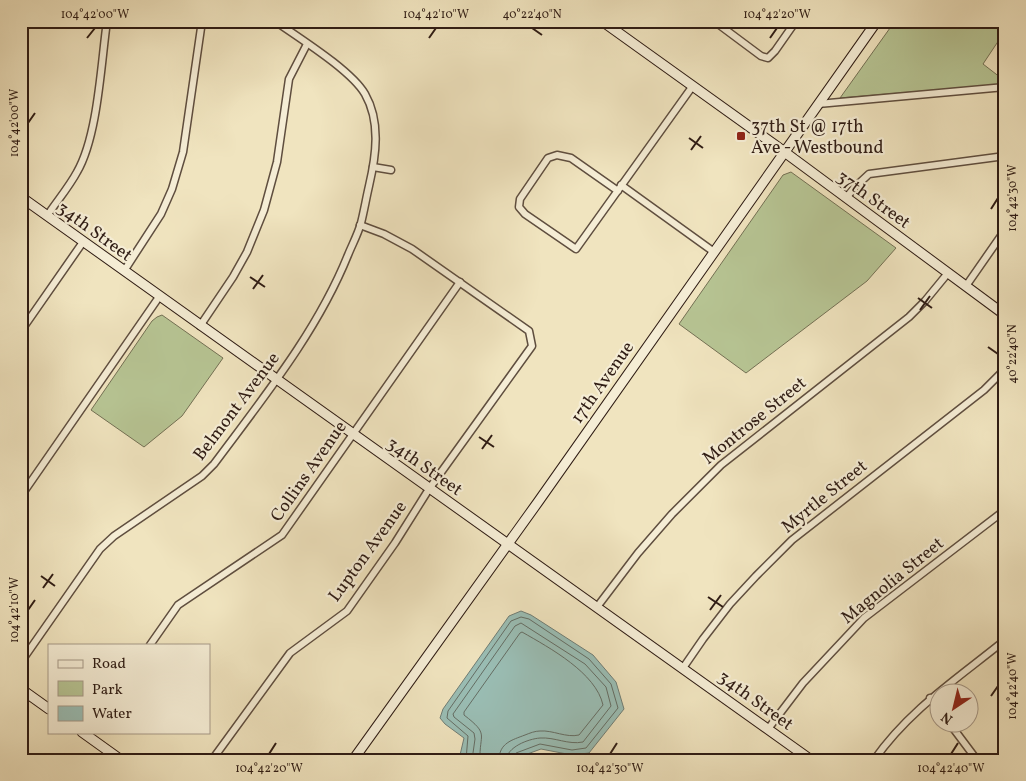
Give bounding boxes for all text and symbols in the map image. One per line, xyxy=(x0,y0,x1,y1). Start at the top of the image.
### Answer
text: 104°42'00"W xyxy=(61,7,129,23)
text: 104°42'10"W xyxy=(403,7,469,23)
text: 40°22'40"N xyxy=(502,7,562,23)
text: 104°42'20"W xyxy=(743,7,811,23)
text: 104°42'00"W xyxy=(7,89,23,157)
place label: 37th St @ 17th Ave - Westbound xyxy=(751,115,884,161)
marker: 37th St @ 17th Ave - Westbound xyxy=(735,130,747,142)
text: 104°42'30"W xyxy=(1005,164,1021,232)
street label: 37th Street xyxy=(831,165,915,236)
street label: 34th Street xyxy=(51,196,137,268)
text: 40°22'40"N xyxy=(1005,324,1021,384)
street label: 17th Avenue xyxy=(566,337,641,429)
street label: Belmont Avenue xyxy=(188,347,286,466)
street label: Montrose Street xyxy=(698,371,812,471)
street label: Collins Avenue xyxy=(265,416,353,527)
street label: 34th Street xyxy=(381,432,467,503)
street label: Myrtle Street xyxy=(777,455,873,540)
street label: Lupton Avenue xyxy=(323,496,413,608)
street label: Magnolia Street xyxy=(836,532,950,630)
text: 104°42'10"W xyxy=(7,577,23,643)
legend xyxy=(48,644,210,734)
text: 104°42'40"W xyxy=(1005,652,1021,720)
text: Road xyxy=(92,654,126,675)
street label: 34th Street xyxy=(712,665,798,737)
text: Park xyxy=(92,680,123,701)
north arrow xyxy=(928,684,978,734)
text: Water xyxy=(92,704,132,725)
text: N xyxy=(938,707,957,728)
text: 104°42'20"W xyxy=(235,761,303,777)
text: 104°42'30"W xyxy=(576,761,644,777)
text: 104°42'40"W xyxy=(917,761,985,777)

